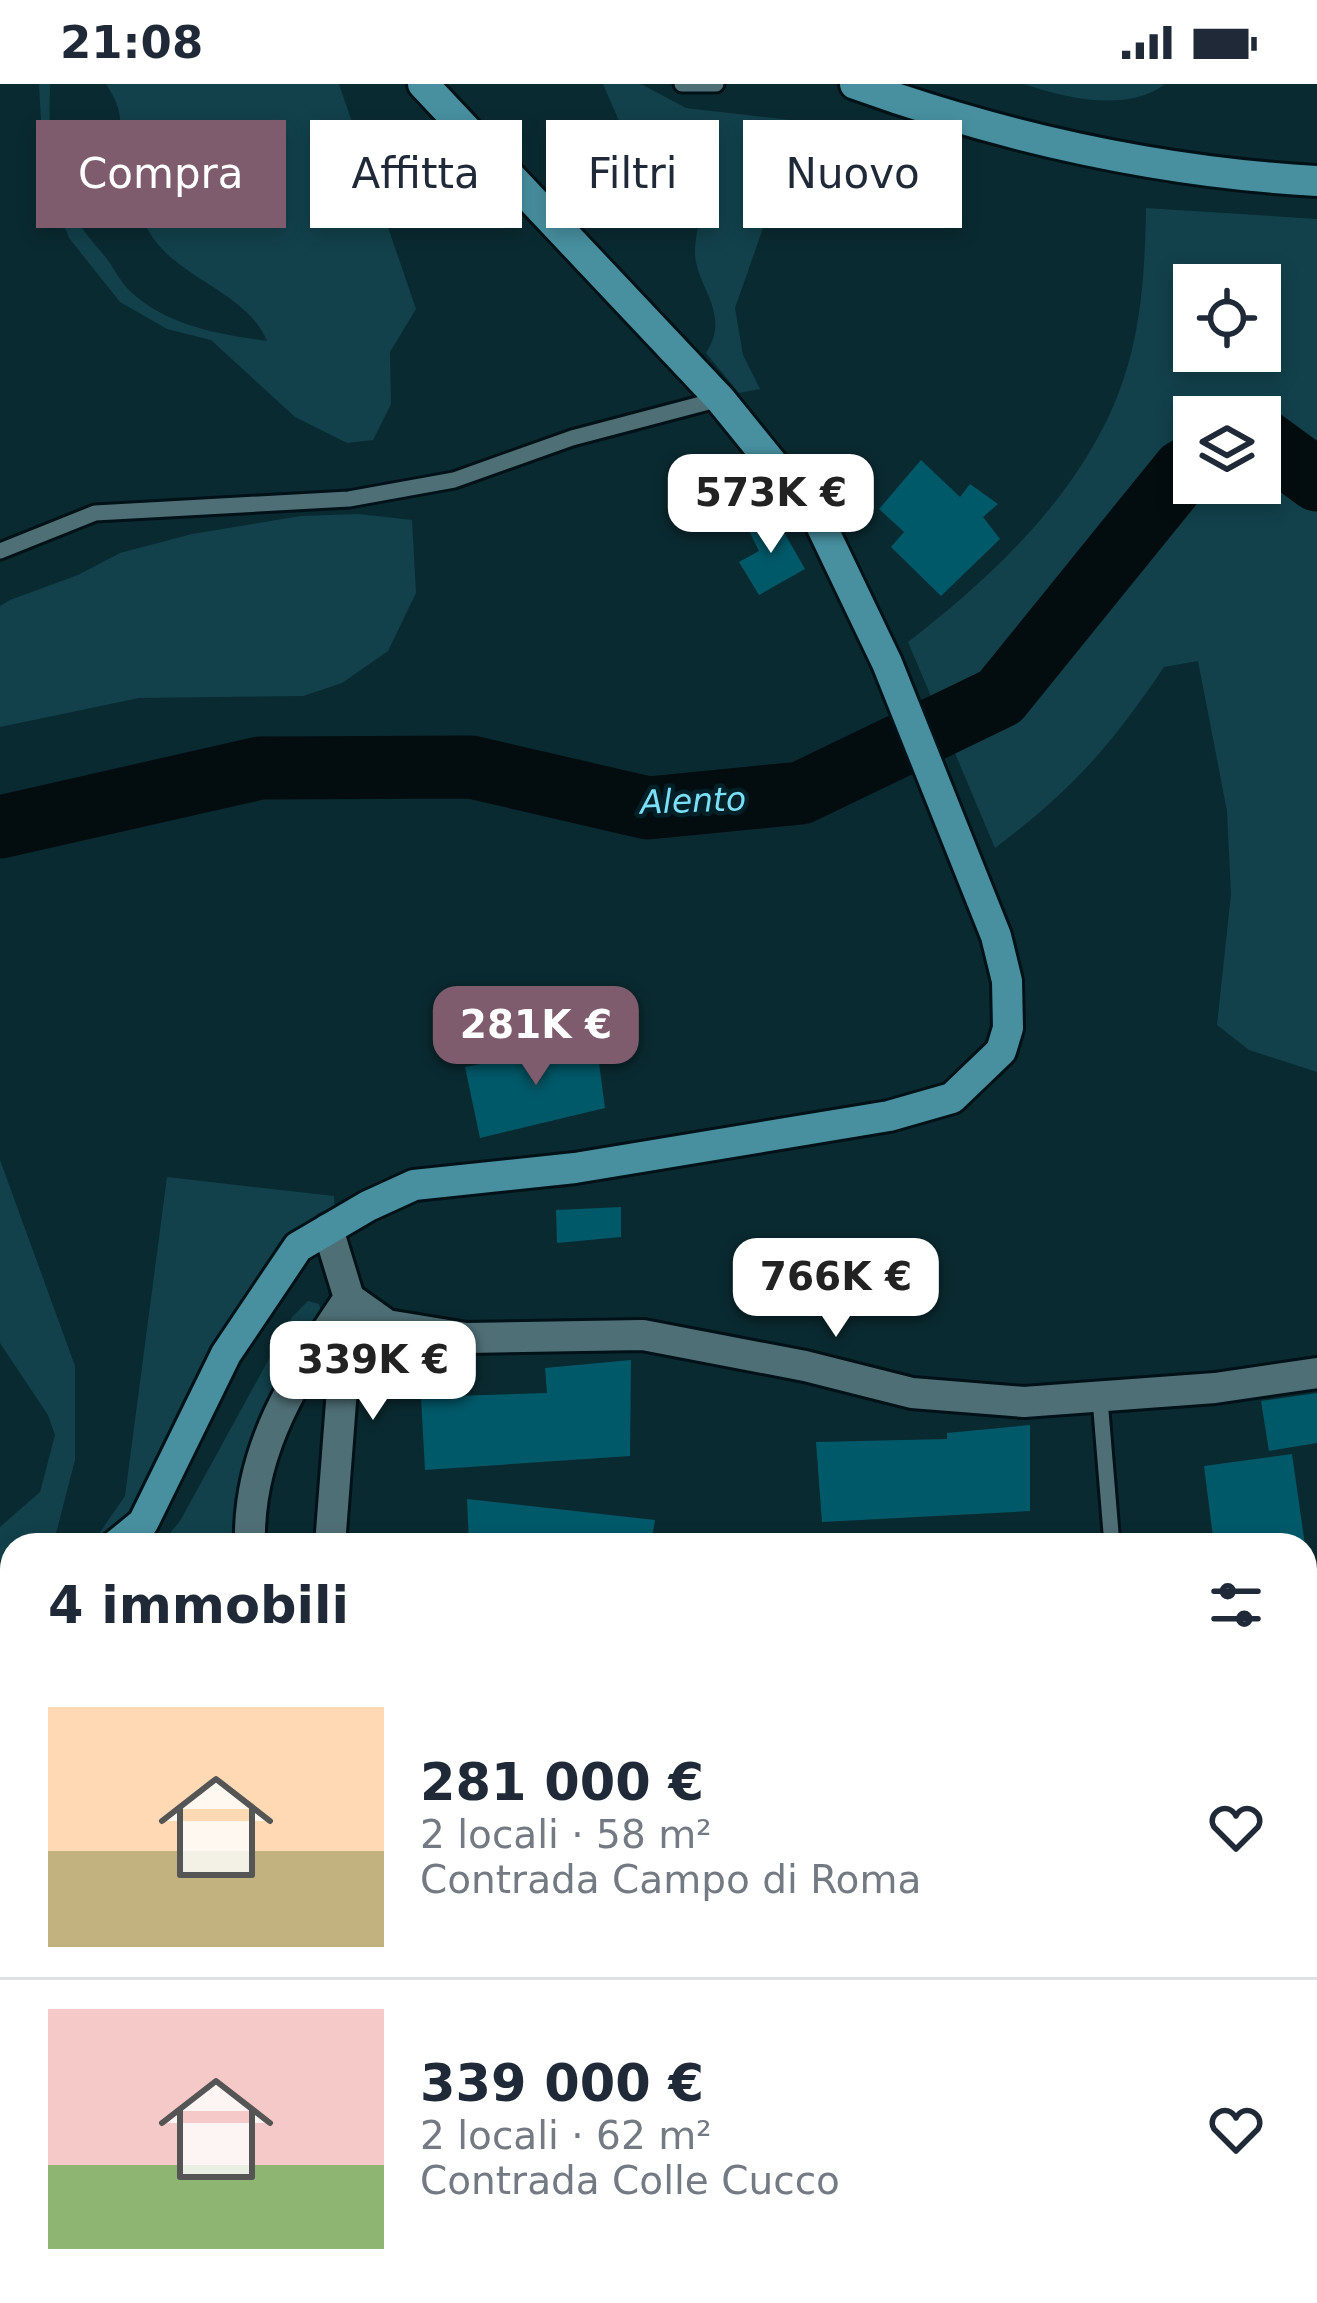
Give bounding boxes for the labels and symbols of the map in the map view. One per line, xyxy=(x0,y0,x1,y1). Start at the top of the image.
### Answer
pin: 573K € xyxy=(673,454,869,556)
water label: Alento xyxy=(637,779,747,822)
pin: 281K € xyxy=(438,986,634,1088)
pin: 766K € xyxy=(738,1238,934,1340)
pin: 339K € xyxy=(275,1321,471,1423)

